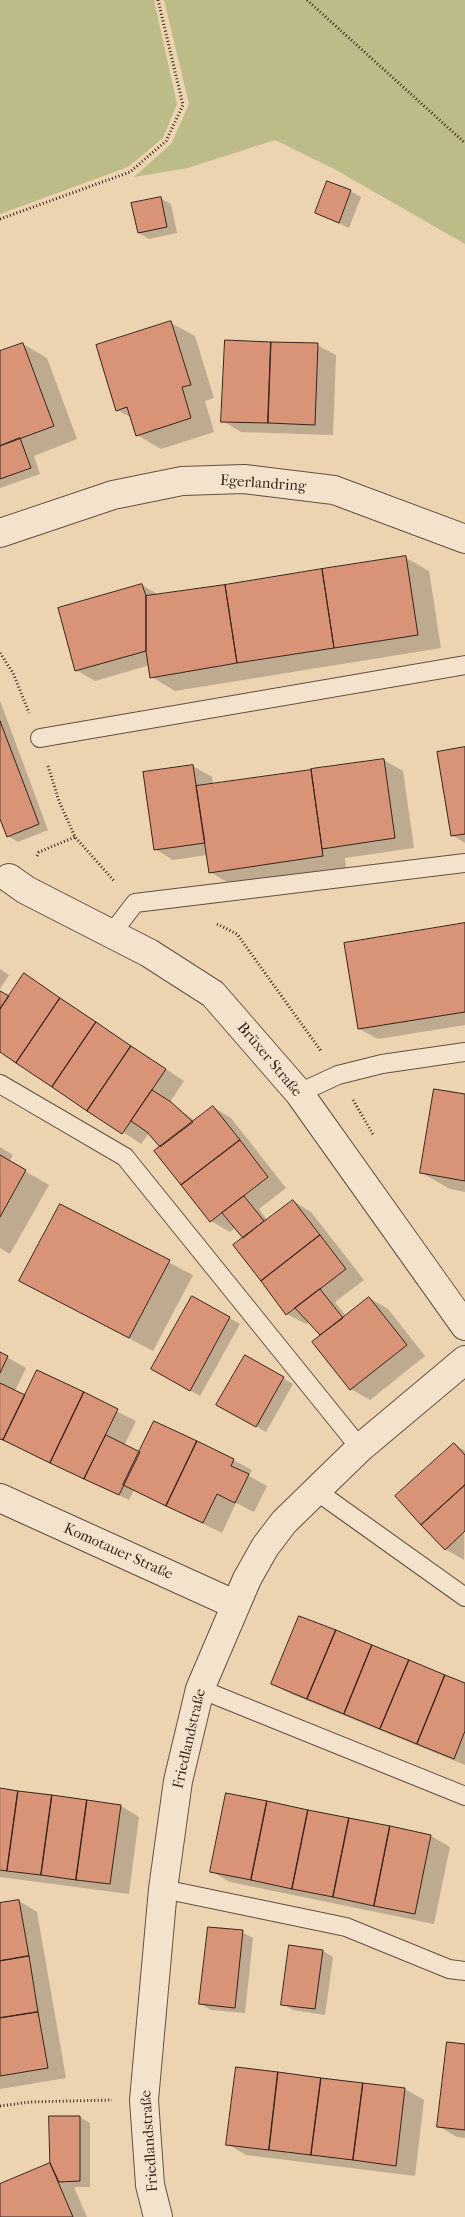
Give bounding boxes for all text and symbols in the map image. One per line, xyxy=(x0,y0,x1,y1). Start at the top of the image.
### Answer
street label: Egerlandring xyxy=(219,472,307,496)
street label: Brüxer Straße xyxy=(233,1019,305,1101)
street label: Komotauer Straße xyxy=(61,1520,175,1584)
street label: Friedlandstraße xyxy=(170,1687,210,1791)
street label: Friedlandstraße xyxy=(137,2089,163,2193)

